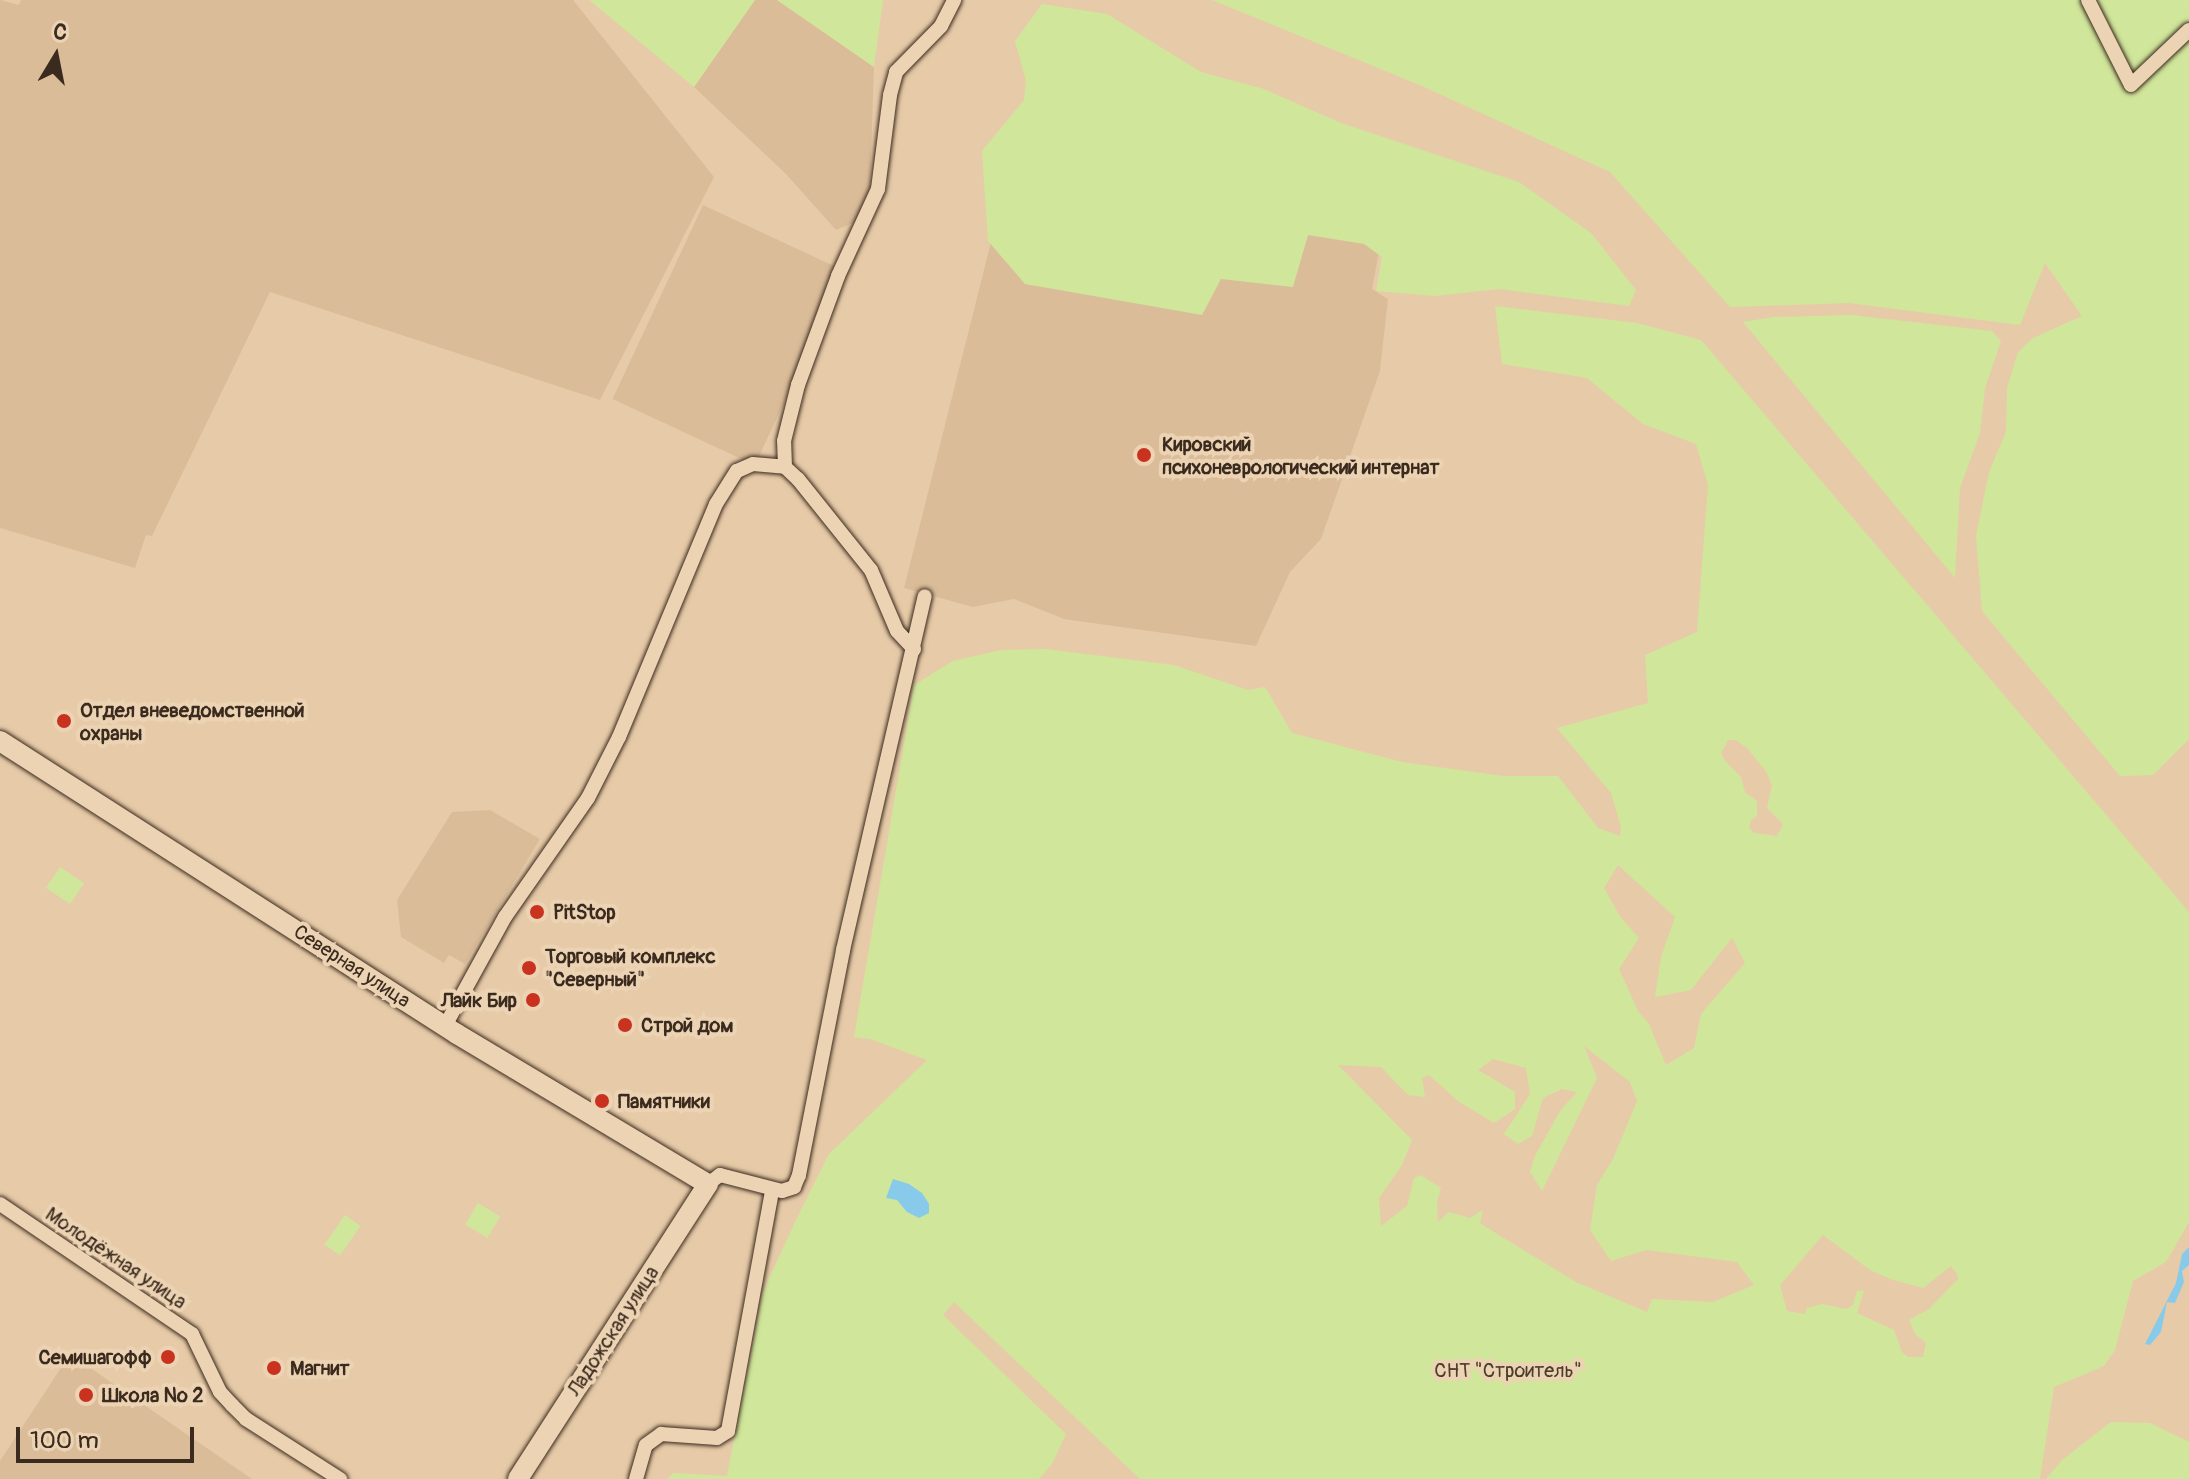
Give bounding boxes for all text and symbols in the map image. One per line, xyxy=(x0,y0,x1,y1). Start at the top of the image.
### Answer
north arrow xyxy=(16,16,96,96)
text: С xyxy=(51,17,69,47)
place label: Кировский психоневрологический интернат xyxy=(1162,432,1440,479)
marker: Кировский психоневрологический интернат xyxy=(1133,444,1155,466)
place label: Отдел вневедомственной охраны xyxy=(80,698,305,745)
marker: Отдел вневедомственной охраны xyxy=(55,712,73,730)
place label: PitStop xyxy=(553,900,616,924)
marker: PitStop xyxy=(528,903,546,921)
street label: Северная улица xyxy=(289,919,415,1013)
place label: Торговый комплекс "Северный" xyxy=(545,944,716,991)
marker: Торговый комплекс "Северный" xyxy=(520,959,538,977)
place label: Лайк Бир xyxy=(441,988,517,1012)
marker: Лайк Бир xyxy=(524,991,542,1009)
place label: Строй дом xyxy=(641,1013,733,1037)
marker: Строй дом xyxy=(616,1016,634,1034)
place label: Памятники xyxy=(618,1089,710,1113)
marker: Памятники xyxy=(593,1092,611,1110)
street label: Молодёжная улица xyxy=(41,1202,191,1314)
street label: Ладожская улица xyxy=(562,1261,664,1401)
place label: Семишагофф xyxy=(38,1345,152,1369)
marker: Семишагофф xyxy=(159,1348,177,1366)
place label: Магнит xyxy=(290,1356,349,1380)
park label: СНТ "Строитель" xyxy=(1434,1358,1582,1382)
marker: Магнит xyxy=(265,1359,283,1377)
place label: Школа № 2 xyxy=(102,1383,203,1407)
marker: Школа № 2 xyxy=(77,1386,95,1404)
scale bar xyxy=(20,1411,198,1461)
text: 100 m xyxy=(30,1426,99,1455)

